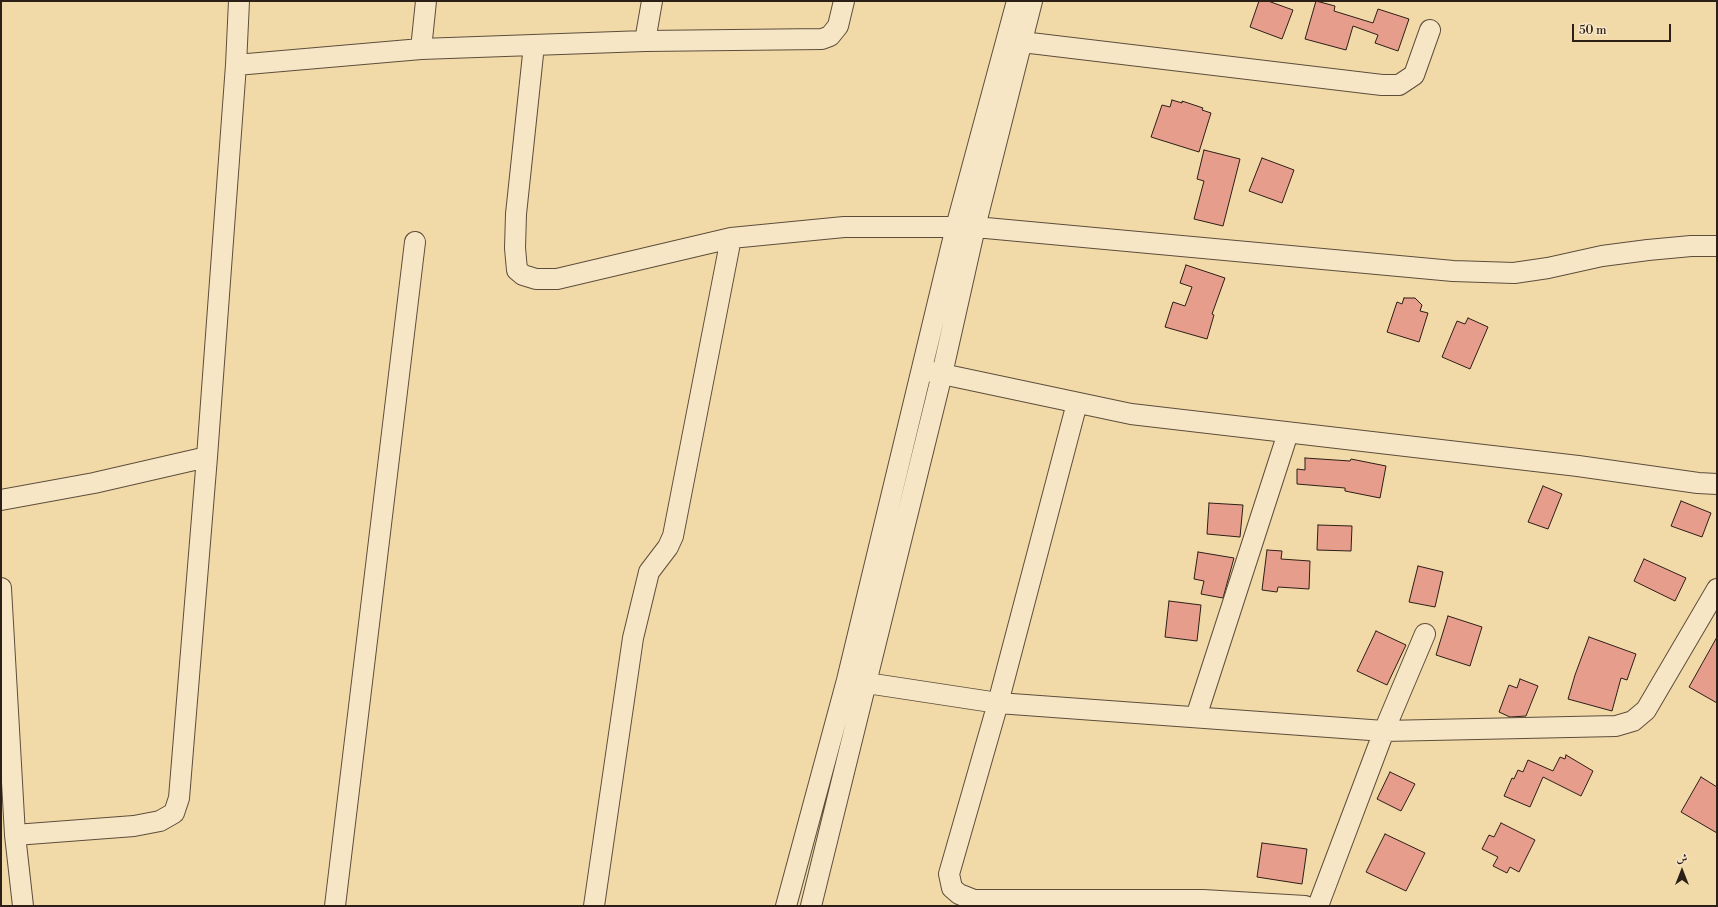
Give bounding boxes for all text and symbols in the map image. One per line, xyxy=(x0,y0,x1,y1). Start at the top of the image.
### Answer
scale bar xyxy=(1574,16,1673,42)
text: 50 m xyxy=(1579,23,1607,38)
north arrow xyxy=(1662,851,1702,891)
text: ش xyxy=(1677,852,1687,866)

